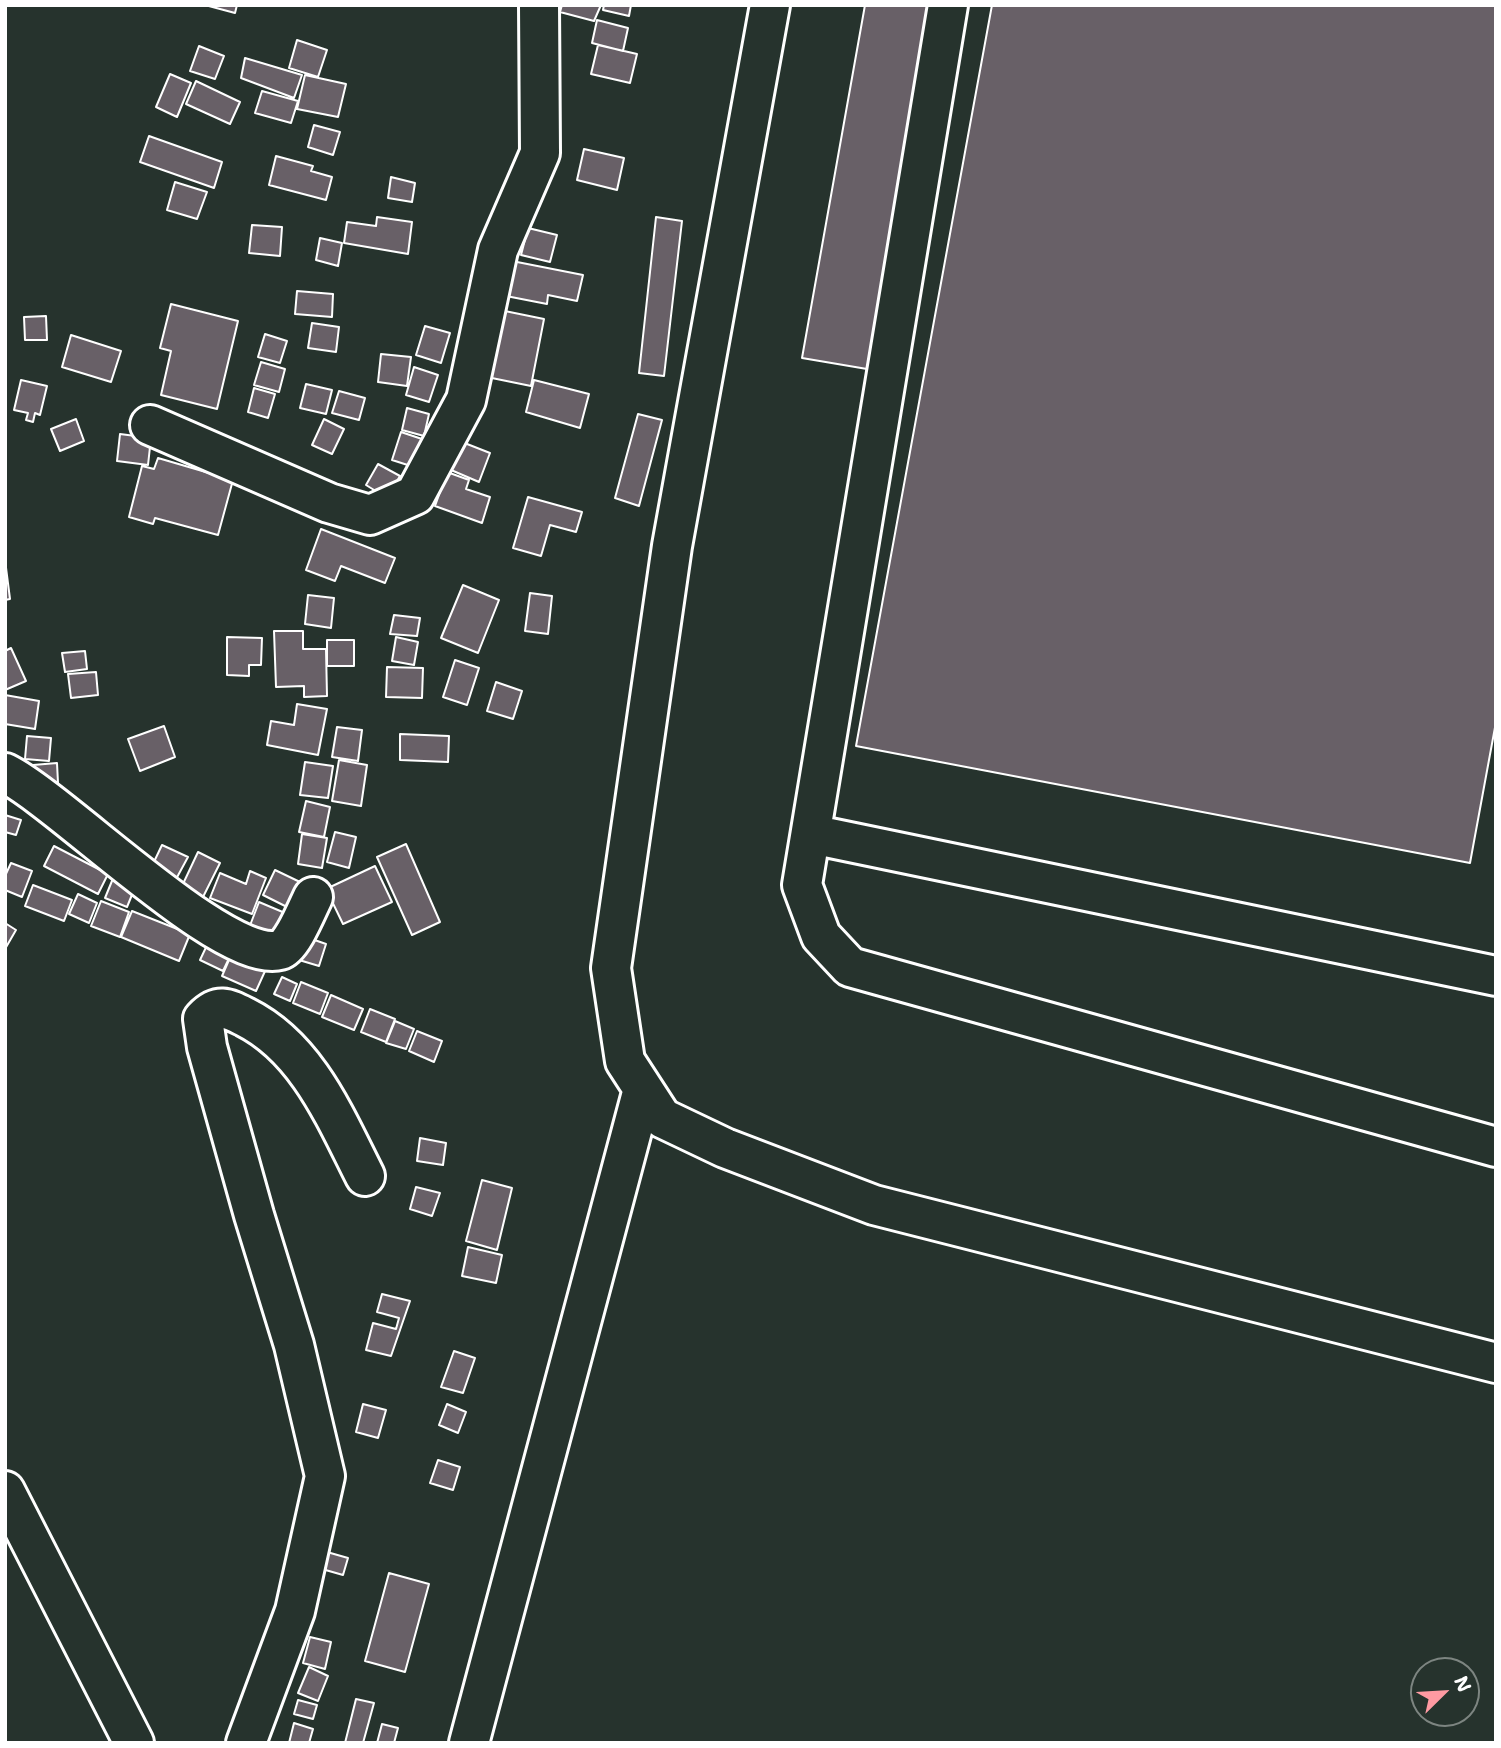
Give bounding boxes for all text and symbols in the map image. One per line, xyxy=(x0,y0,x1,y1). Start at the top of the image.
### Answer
north arrow xyxy=(1410,1657,1480,1727)
text: N xyxy=(1448,1672,1477,1696)

